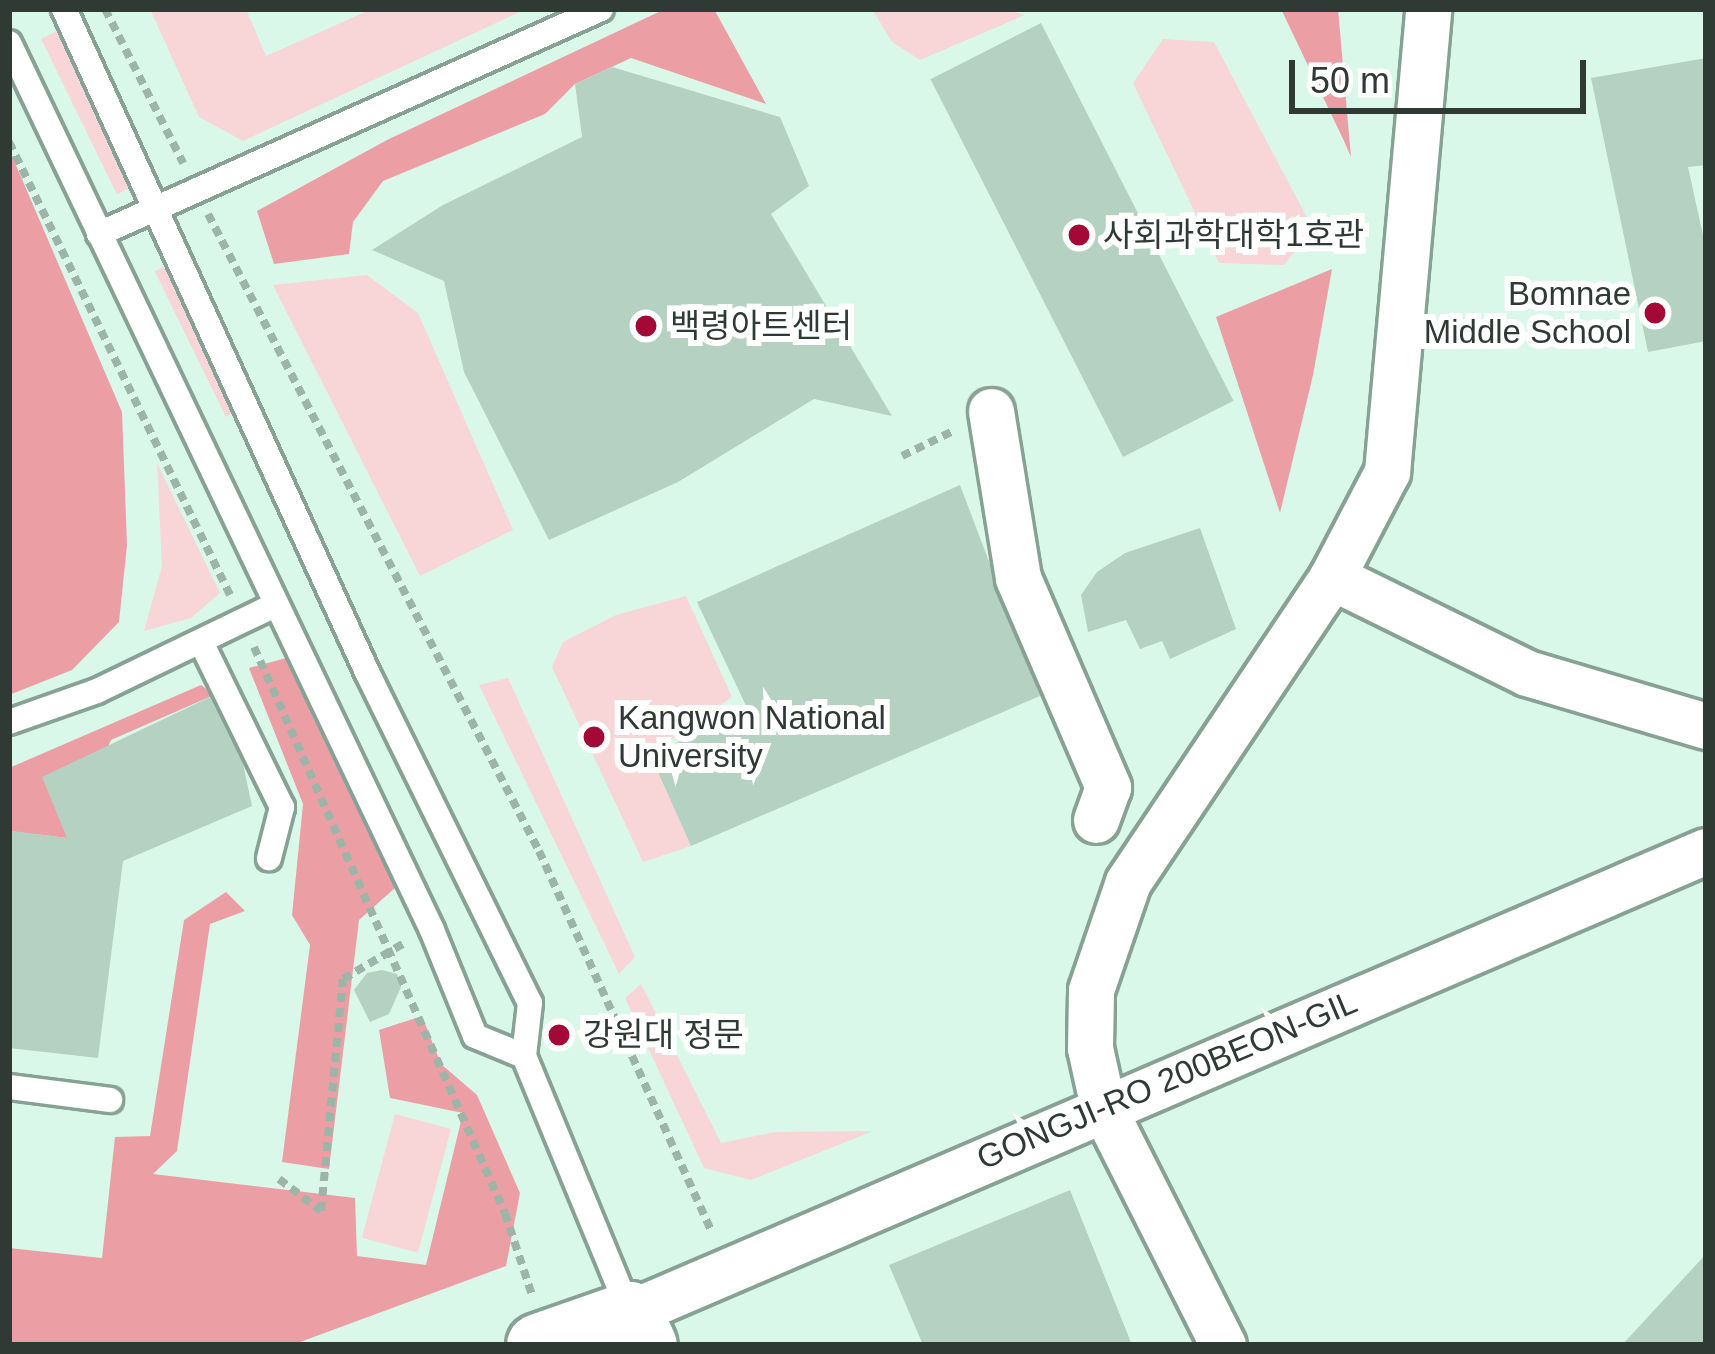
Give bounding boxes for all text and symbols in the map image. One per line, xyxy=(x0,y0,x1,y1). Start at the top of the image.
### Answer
scale bar xyxy=(1295,36,1592,110)
text: 50 m xyxy=(1310,60,1390,101)
place label: 사회과학대학1호관 xyxy=(1103,215,1364,255)
marker: 사회과학대학1호관 xyxy=(1066,222,1092,248)
place label: Bomnae Middle School xyxy=(1424,274,1631,352)
marker: Bomnae Middle School xyxy=(1642,300,1668,326)
place label: 백령아트센터 xyxy=(670,306,852,346)
marker: 백령아트센터 xyxy=(633,313,659,339)
place label: Kangwon National University xyxy=(618,698,886,776)
marker: Kangwon National University xyxy=(581,724,607,750)
street label: GONGJI-RO 200BEON-GIL xyxy=(971,982,1363,1178)
place label: 강원대 정문 xyxy=(583,1015,744,1055)
marker: 강원대 정문 xyxy=(546,1022,572,1048)

